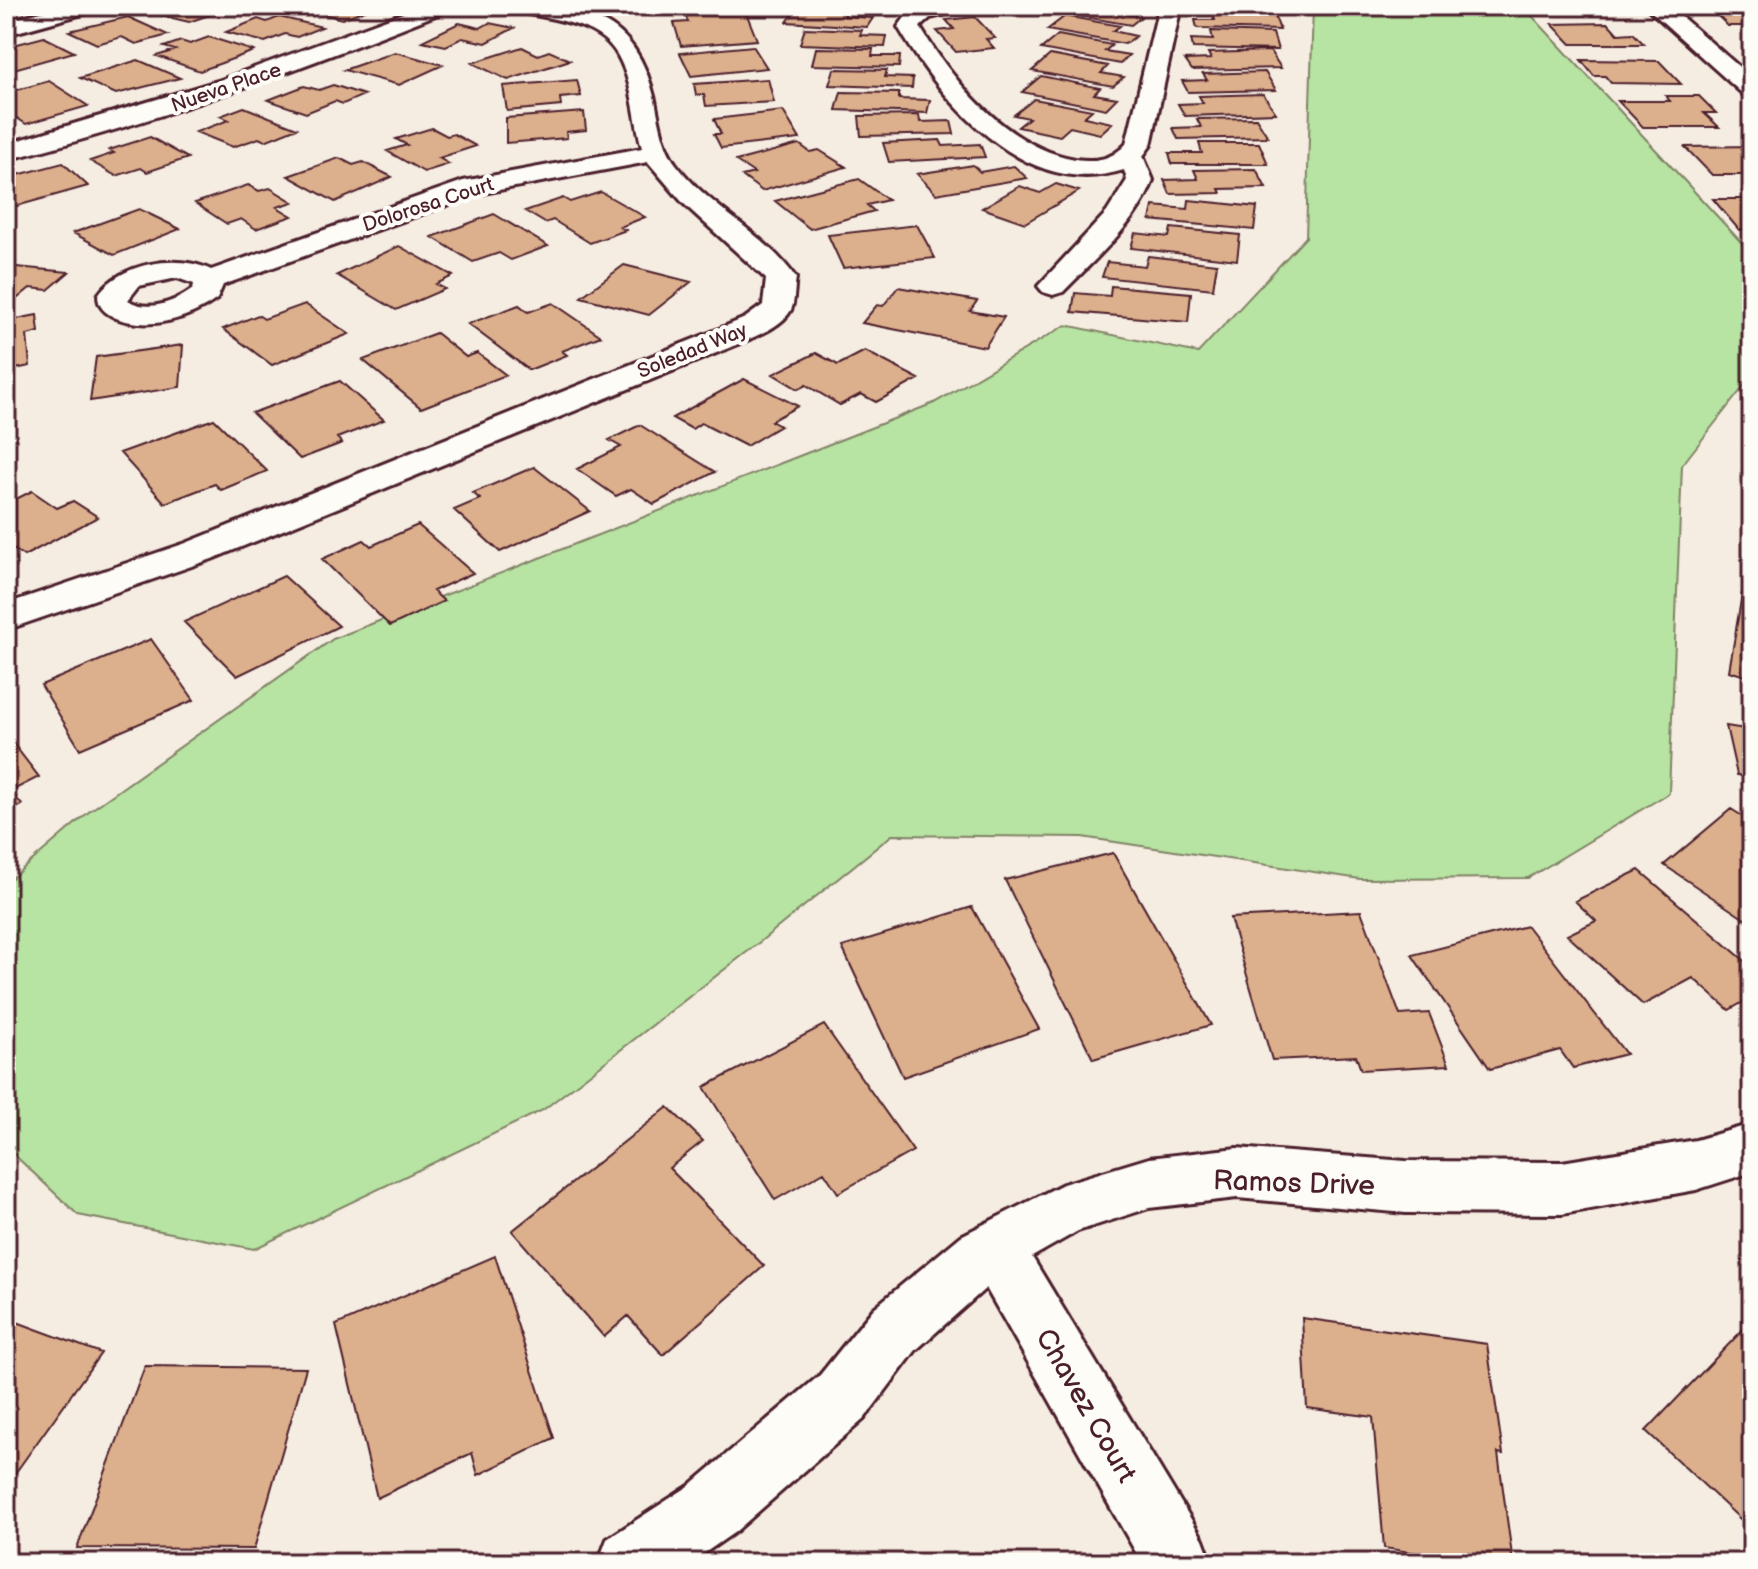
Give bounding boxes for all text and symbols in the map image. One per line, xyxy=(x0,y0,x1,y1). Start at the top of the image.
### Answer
street label: Nueva Place xyxy=(168,58,285,118)
street label: Dolorosa Court xyxy=(360,172,497,237)
street label: Soledad Way xyxy=(634,318,751,384)
street label: Ramos Drive xyxy=(1212,1164,1376,1203)
street label: Chavez Court xyxy=(1028,1323,1143,1489)

